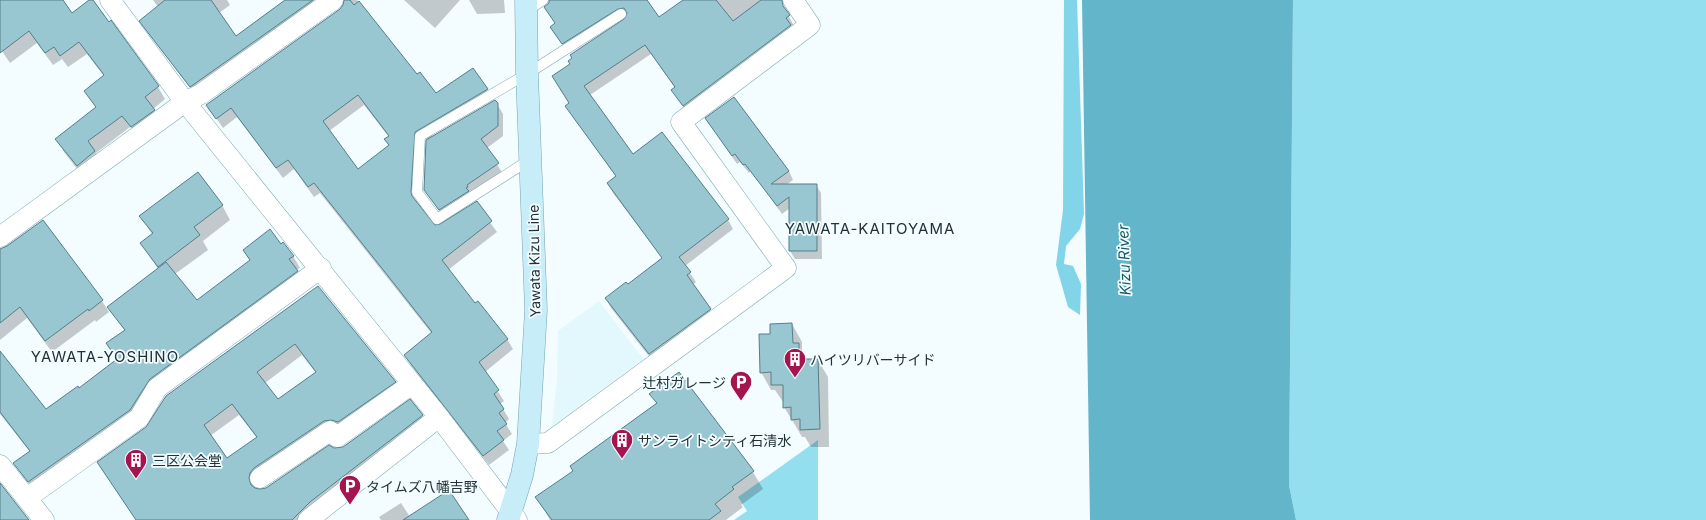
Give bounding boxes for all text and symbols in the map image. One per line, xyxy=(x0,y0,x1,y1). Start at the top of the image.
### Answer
street label: Yawata Kizu Line xyxy=(525,204,543,318)
district label: YAWATA-KAITOYAMA xyxy=(785,219,955,238)
water label: Kizu River xyxy=(1113,224,1135,296)
building icon: ハイツリバーサイド xyxy=(782,346,808,379)
district label: YAWATA-YOSHINO xyxy=(31,347,179,366)
place label: ハイツリバーサイド xyxy=(810,351,935,368)
parking icon: 辻村ガレージ xyxy=(728,369,754,402)
place label: 辻村ガレージ xyxy=(642,374,726,391)
building icon: サンライトシティ石清水 xyxy=(609,427,635,460)
place label: サンライトシティ石清水 xyxy=(638,432,791,449)
building icon: 三区公会堂 xyxy=(123,447,149,480)
place label: 三区公会堂 xyxy=(152,452,222,469)
parking icon: タイムズ八幡吉野 xyxy=(337,473,363,506)
place label: タイムズ八幡吉野 xyxy=(366,478,478,495)

